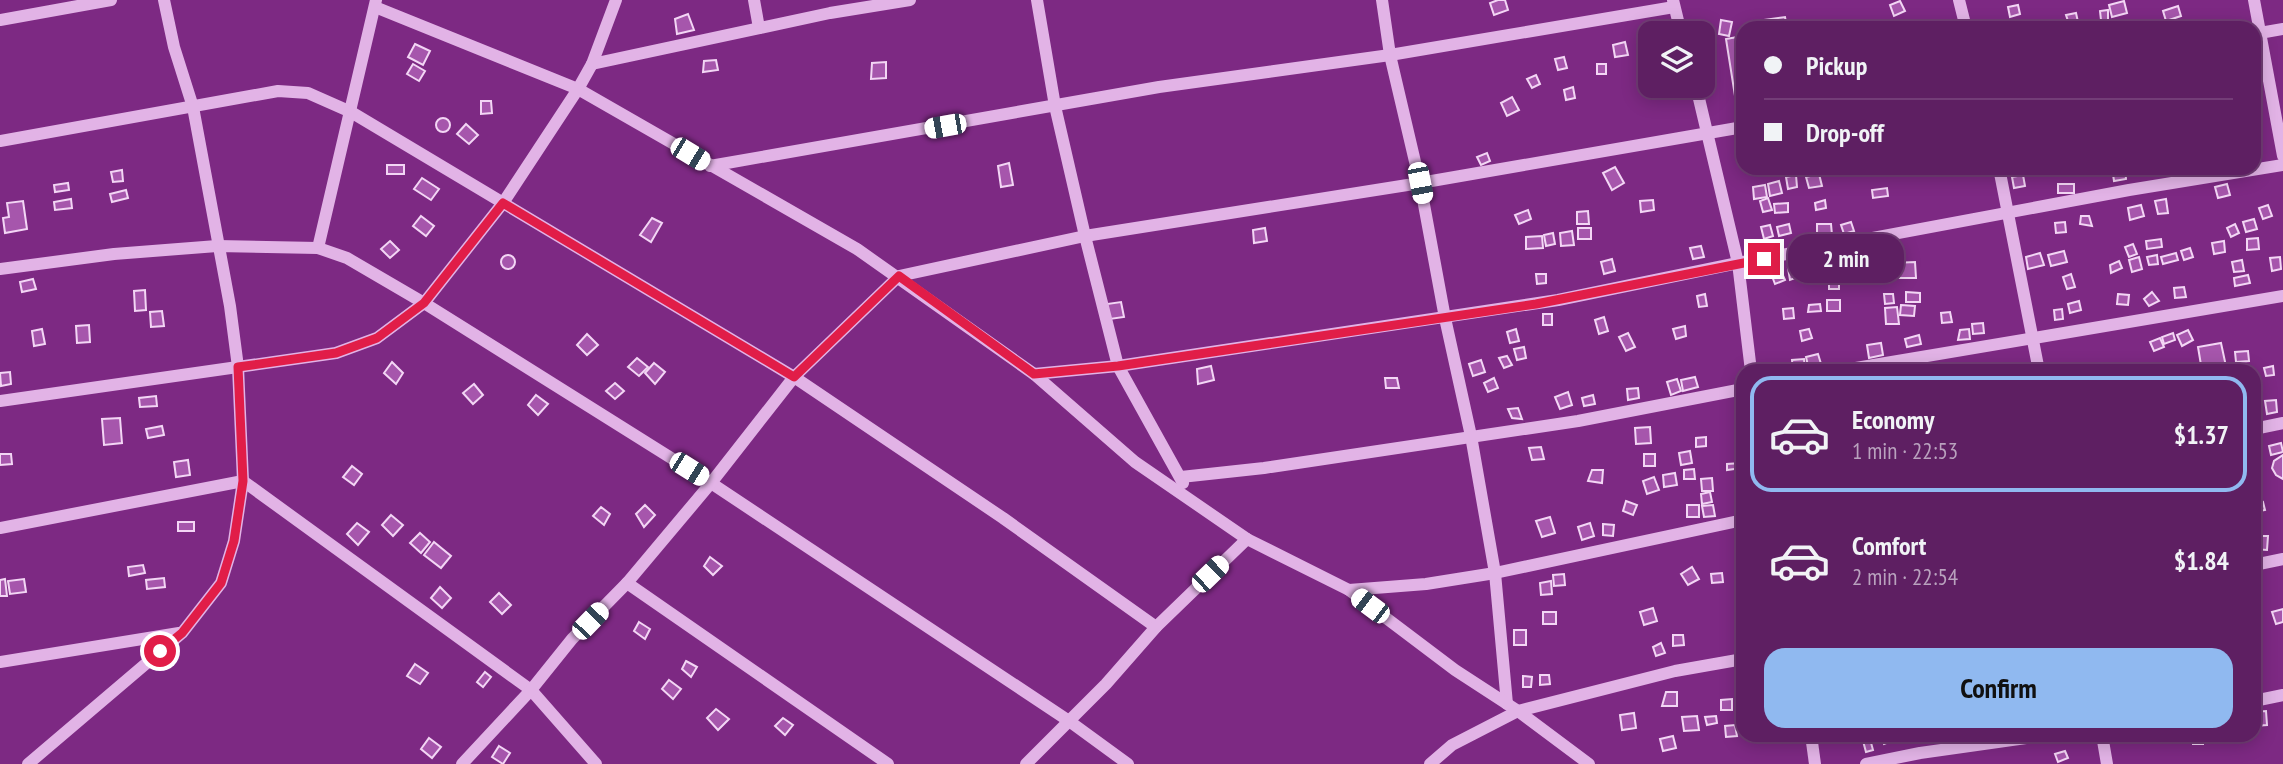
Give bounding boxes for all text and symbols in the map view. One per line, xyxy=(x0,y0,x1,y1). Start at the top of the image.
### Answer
map controls xyxy=(1638,21,1715,98)
button: layers xyxy=(1638,21,1715,98)
text: Pickup xyxy=(1806,49,1867,82)
car xyxy=(923,112,968,140)
text: Drop-off xyxy=(1806,116,1884,149)
car xyxy=(667,134,714,174)
car xyxy=(1406,160,1435,206)
callout: 2 min xyxy=(1788,234,1904,284)
route end xyxy=(1748,243,1780,275)
text: 2 min xyxy=(1823,244,1869,273)
icon: car xyxy=(1768,403,1831,466)
text: Economy xyxy=(1852,403,1934,436)
text: $1.37 xyxy=(2174,418,2229,451)
text: 1 min · 22:53 xyxy=(1852,436,1958,465)
car xyxy=(666,449,713,489)
icon: car xyxy=(1768,529,1831,592)
text: Comfort xyxy=(1852,529,1926,562)
text: $1.84 xyxy=(2174,544,2229,577)
car xyxy=(1188,552,1233,596)
text: 2 min · 22:54 xyxy=(1852,562,1958,591)
car xyxy=(1347,585,1394,627)
car xyxy=(568,599,613,643)
route start xyxy=(144,635,176,667)
button: Confirm xyxy=(1764,648,2233,728)

